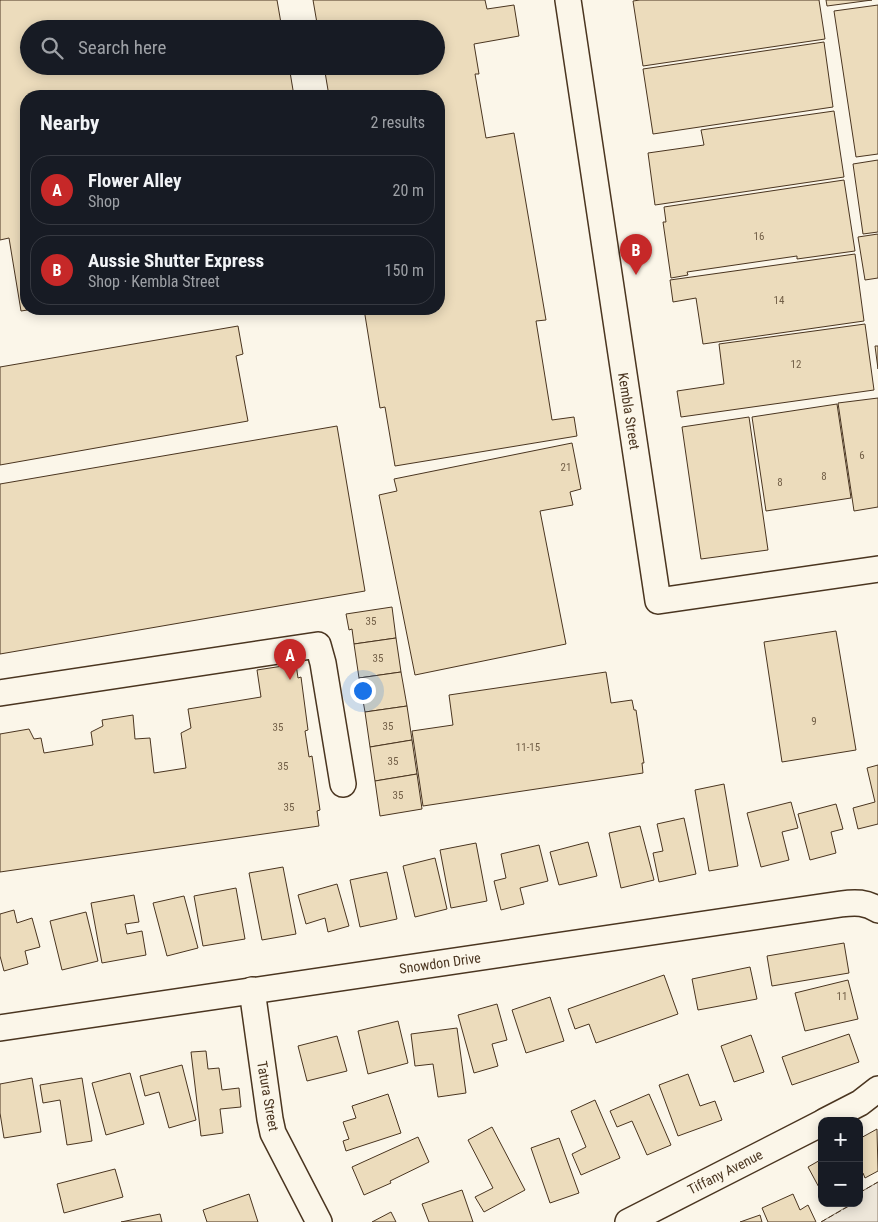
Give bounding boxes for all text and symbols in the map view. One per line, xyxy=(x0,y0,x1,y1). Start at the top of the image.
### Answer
search box xyxy=(20,20,445,75)
icon: search xyxy=(38,34,66,62)
text: Search here xyxy=(78,36,166,59)
text: Nearby xyxy=(40,111,99,135)
text: 2 results xyxy=(370,113,425,132)
text: Flower Alley xyxy=(88,169,181,192)
text: A xyxy=(52,181,62,200)
text: 20 m xyxy=(392,181,424,200)
text: Shop xyxy=(88,192,120,211)
house number: 16 xyxy=(754,230,764,243)
pin: B xyxy=(620,234,652,275)
text: Aussie Shutter Express xyxy=(88,249,264,272)
text: B xyxy=(53,261,61,280)
text: 150 m xyxy=(385,261,424,280)
text: Shop · Kembla Street xyxy=(88,272,220,291)
house number: 14 xyxy=(774,294,785,307)
house number: 12 xyxy=(791,358,801,371)
street label: Kembla Street xyxy=(615,372,643,450)
house number: 6 xyxy=(859,449,865,462)
house number: 21 xyxy=(561,461,571,474)
house number: 8 xyxy=(821,470,827,483)
house number: 8 xyxy=(777,476,783,489)
house number: 35 xyxy=(366,615,376,628)
pin: A xyxy=(274,639,306,680)
house number: 35 xyxy=(373,652,383,665)
your location xyxy=(350,678,376,704)
house number: 9 xyxy=(811,715,817,728)
house number: 35 xyxy=(383,720,393,733)
house number: 35 xyxy=(273,721,283,734)
house number: 11-15 xyxy=(516,741,540,754)
house number: 35 xyxy=(388,755,398,768)
house number: 35 xyxy=(278,760,288,773)
house number: 35 xyxy=(393,789,403,802)
house number: 35 xyxy=(284,801,294,814)
street label: Snowdon Drive xyxy=(398,949,482,977)
house number: 11 xyxy=(837,990,847,1003)
street label: Tatura Street xyxy=(254,1060,282,1132)
map controls xyxy=(818,1117,863,1207)
button: + xyxy=(818,1117,863,1162)
street label: Tiffany Avenue xyxy=(685,1146,766,1198)
button: − xyxy=(818,1162,863,1207)

